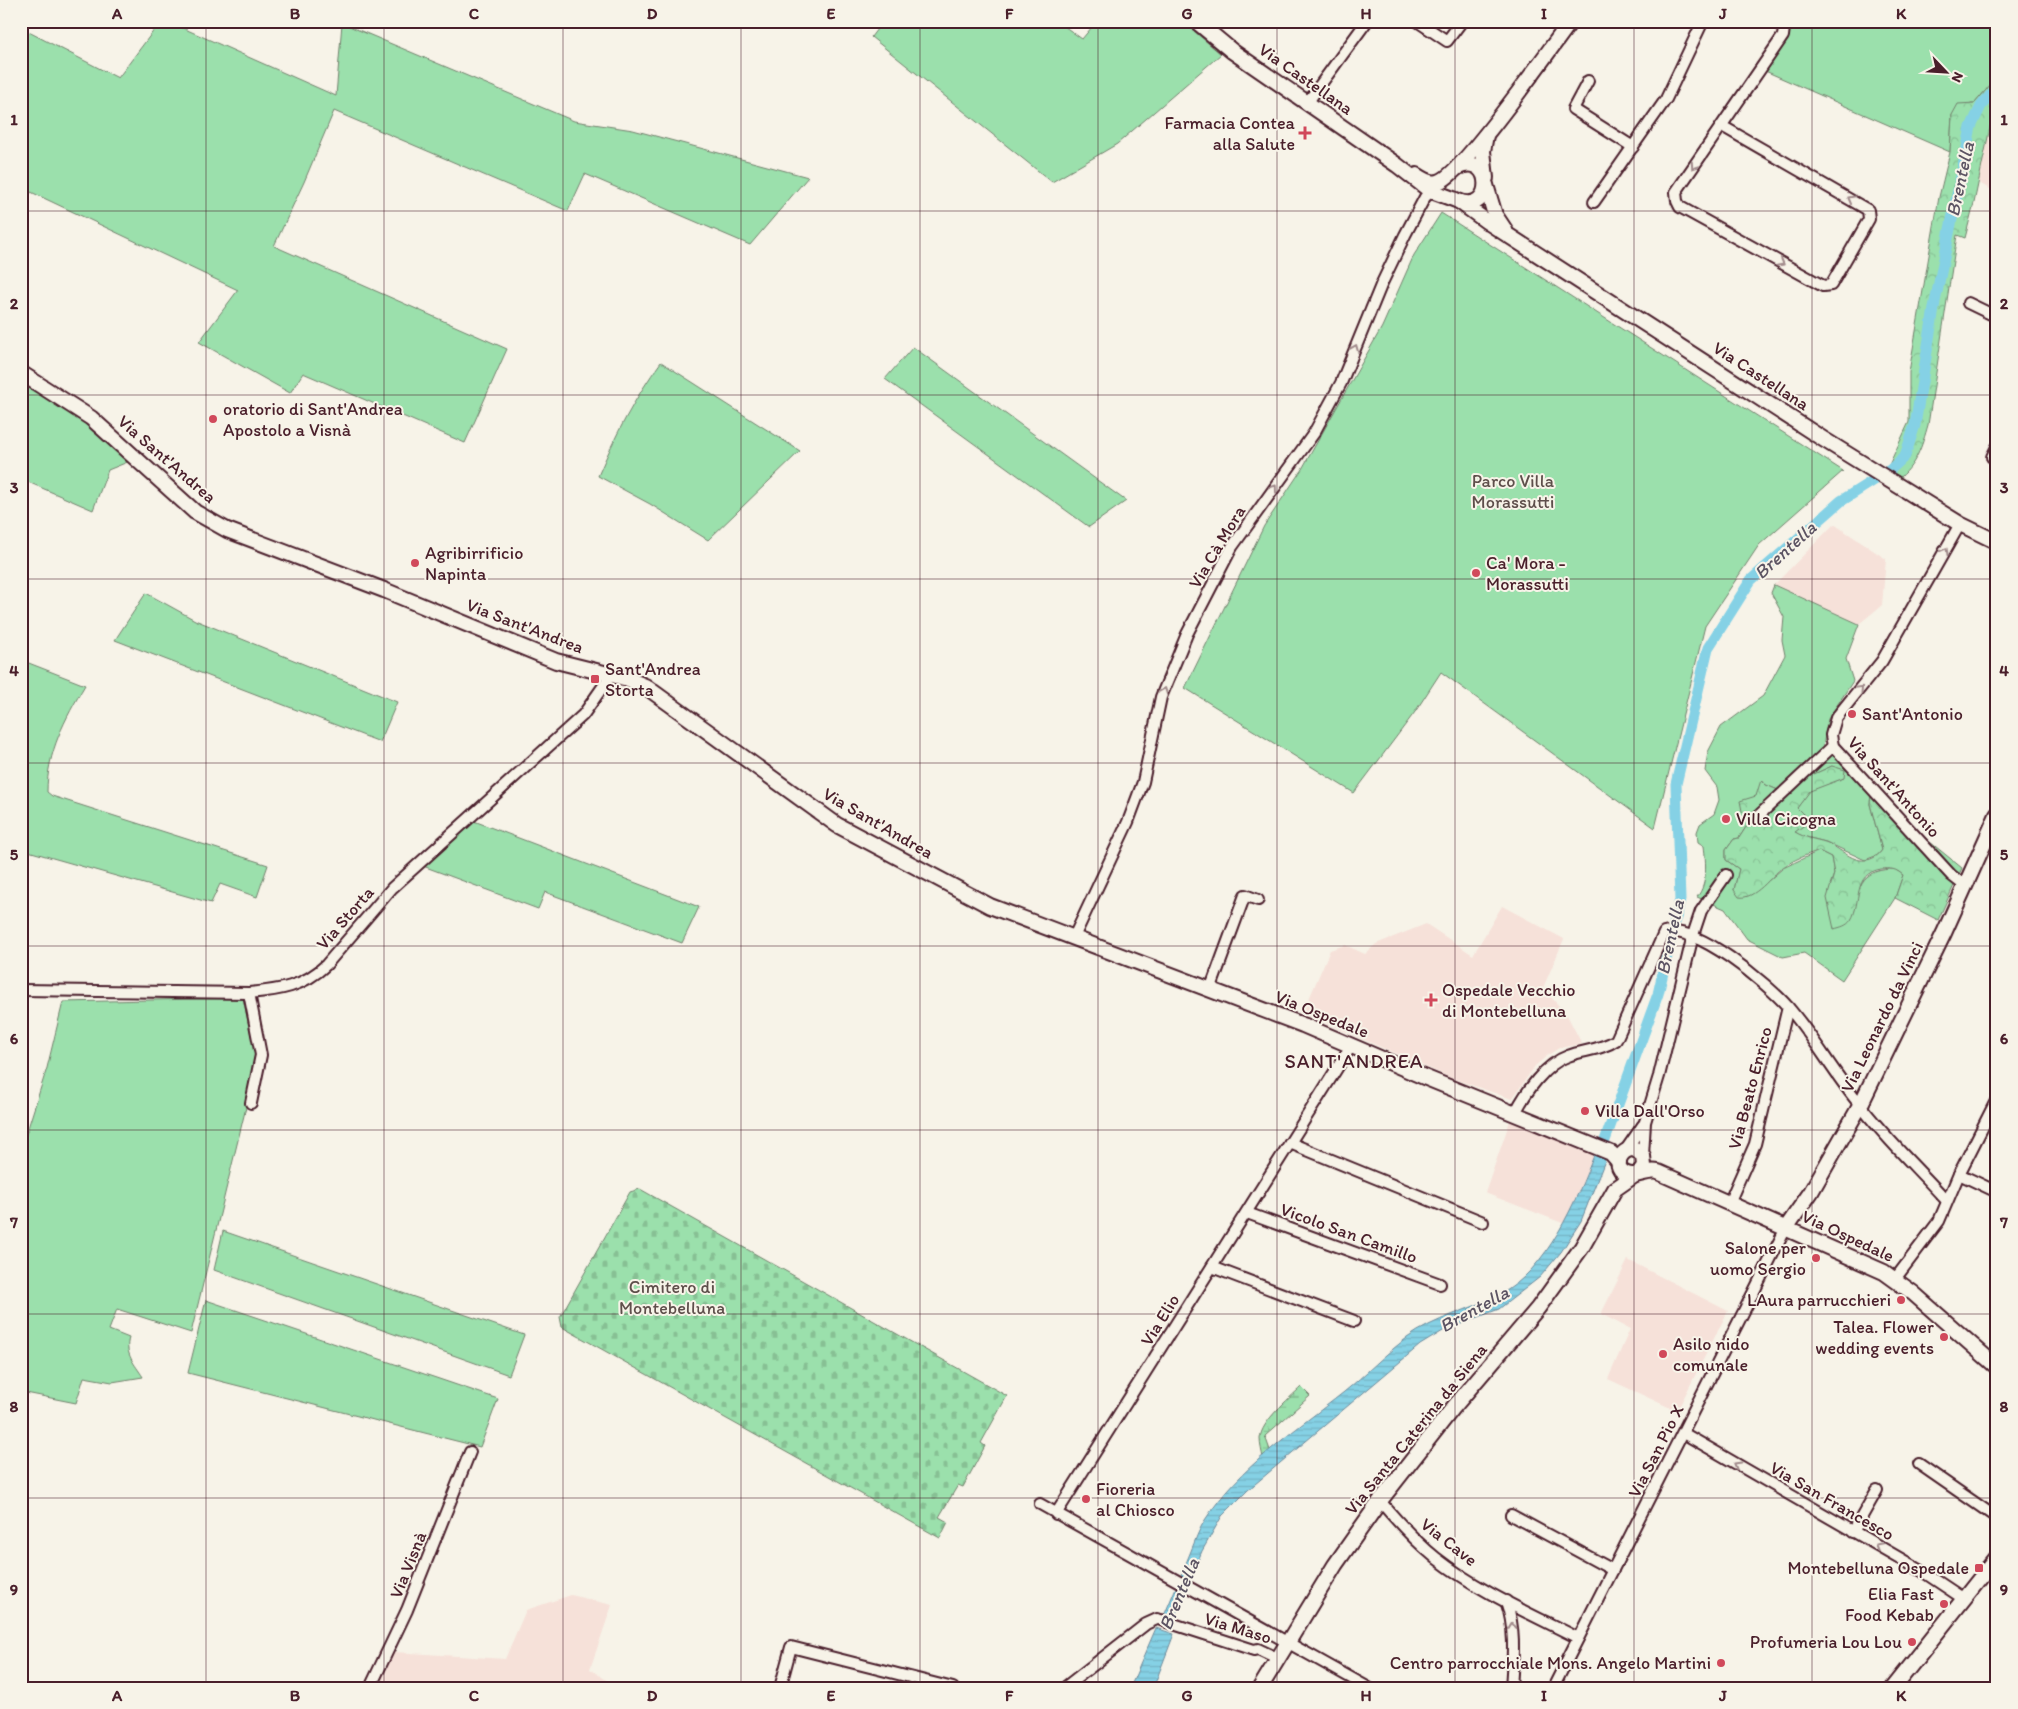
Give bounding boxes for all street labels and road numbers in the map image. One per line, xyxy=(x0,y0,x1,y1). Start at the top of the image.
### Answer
street label: Via Castellana xyxy=(1254,38,1358,120)
street label: Via Castellana xyxy=(1709,337,1814,416)
street label: Via Sant'Andrea xyxy=(113,410,221,508)
street label: Via Cà Mora xyxy=(1184,501,1251,592)
street label: Via Sant'Andrea xyxy=(463,594,587,658)
street label: Via Sant'Antonio xyxy=(1843,732,1945,842)
street label: Via Sant'Andrea xyxy=(819,783,937,864)
street label: Via Storta xyxy=(311,881,379,954)
street label: Via Leonardo da Vinci xyxy=(1836,938,1928,1096)
street label: Via Ospedale xyxy=(1272,985,1372,1043)
street label: Via Beato Enrico xyxy=(1723,1024,1777,1152)
street label: Vicolo San Camillo xyxy=(1277,1198,1421,1268)
street label: Via Ospedale xyxy=(1798,1205,1898,1267)
street label: Via Elio xyxy=(1136,1290,1184,1350)
street label: Via Santa Caterina da Siena xyxy=(1340,1338,1492,1519)
street label: Via San Pio X xyxy=(1623,1400,1689,1501)
street label: Via San Francesco xyxy=(1766,1456,1898,1546)
street label: Via Cave xyxy=(1416,1513,1482,1571)
street label: Via Visnà xyxy=(385,1528,432,1602)
street label: Via Maso xyxy=(1202,1607,1274,1649)

